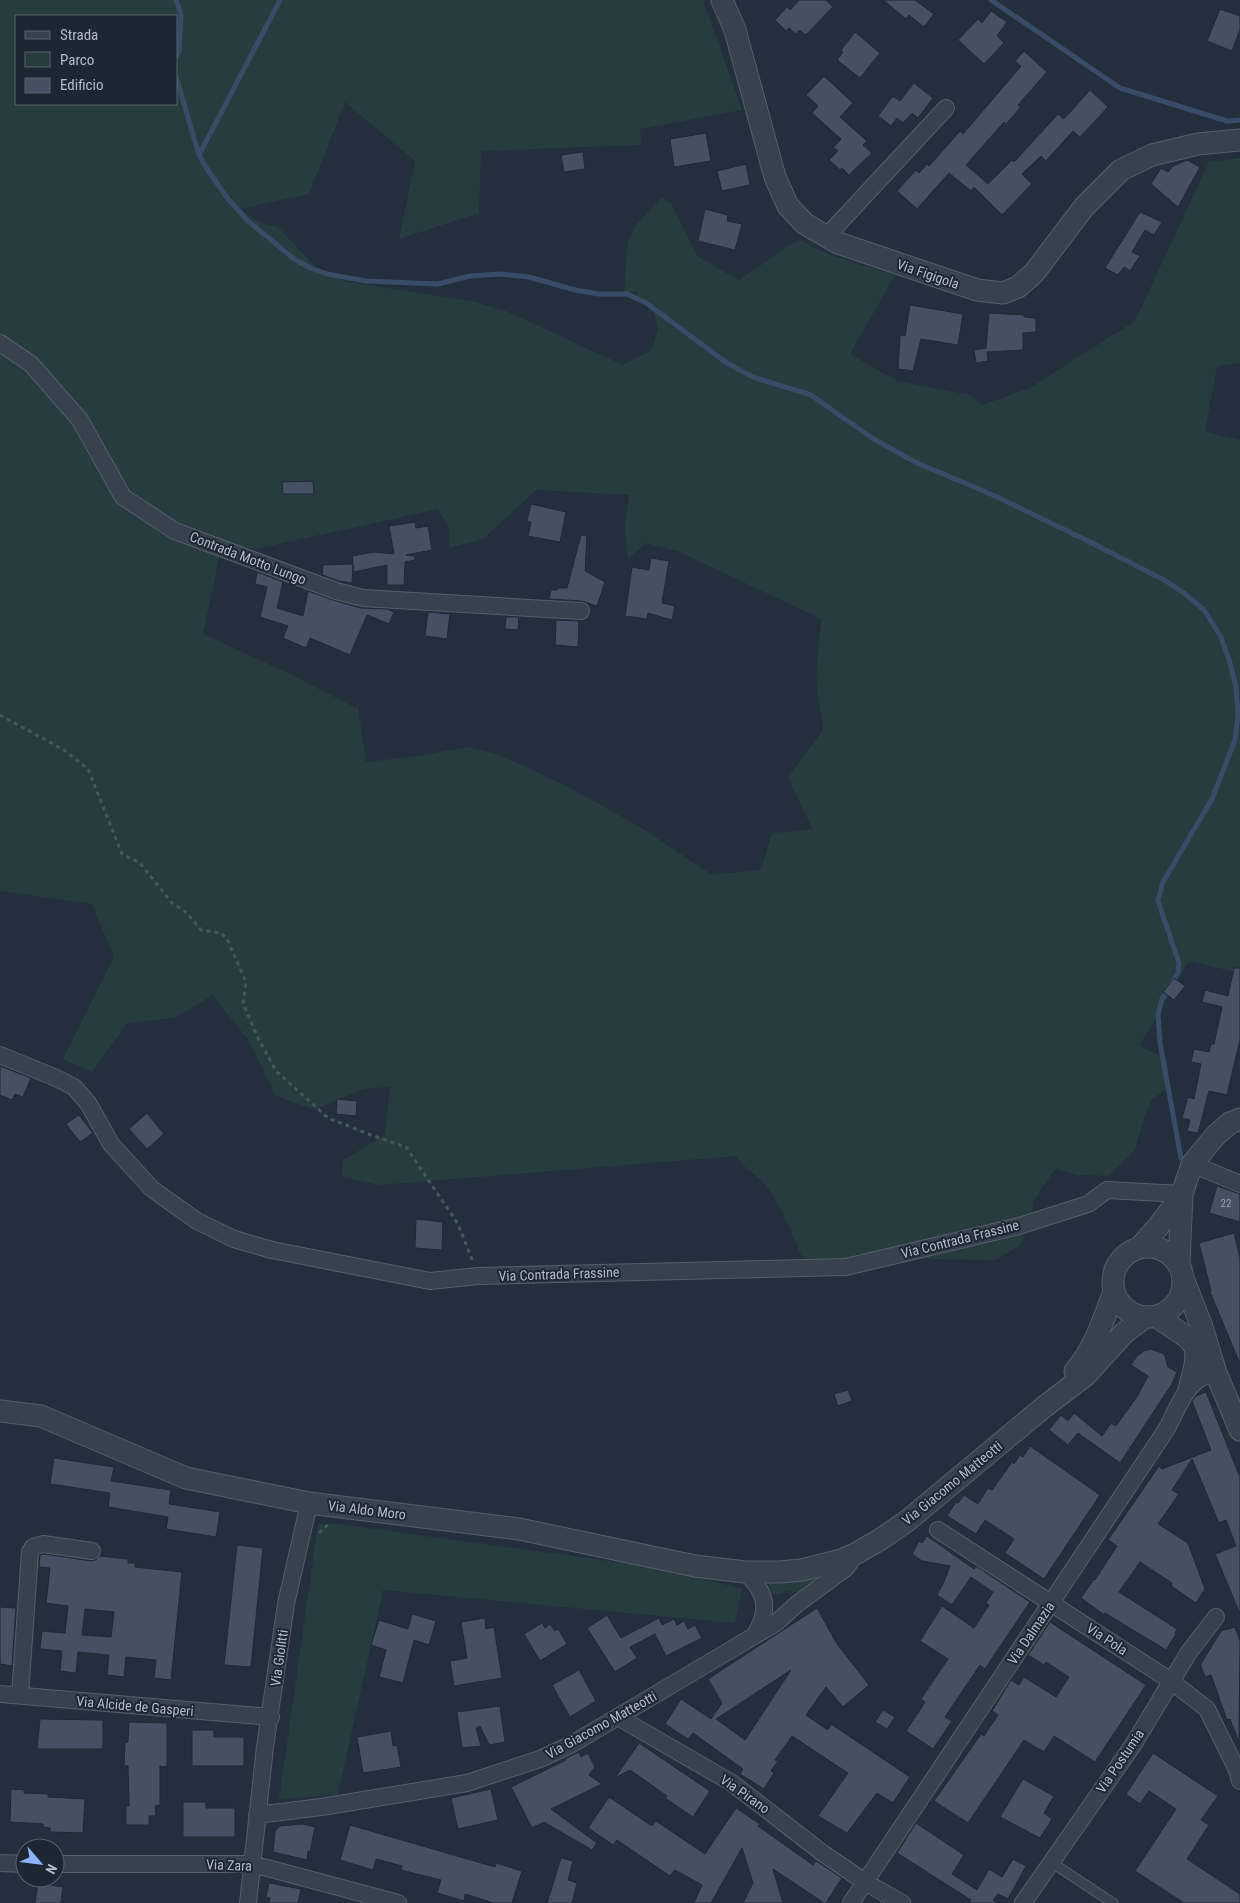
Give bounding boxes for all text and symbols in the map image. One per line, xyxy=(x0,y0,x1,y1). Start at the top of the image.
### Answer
legend xyxy=(15,15,178,105)
text: Strada xyxy=(60,26,98,44)
text: Parco xyxy=(60,51,94,69)
text: Edificio xyxy=(60,76,103,94)
street label: Via Figigola xyxy=(895,256,961,292)
street label: Contrada Motto Lungo xyxy=(188,528,308,588)
house number: 22 xyxy=(1221,1197,1231,1210)
street label: Via Contrada Frassine xyxy=(899,1216,1021,1261)
street label: Via Contrada Frassine xyxy=(498,1264,620,1284)
street label: Via Giacomo Matteotti xyxy=(899,1438,1005,1528)
street label: Via Aldo Moro xyxy=(327,1497,407,1523)
street label: Via Dalmazia xyxy=(1004,1599,1058,1667)
street label: Via Pola xyxy=(1084,1620,1130,1658)
street label: Via Giolitti xyxy=(267,1628,291,1688)
street label: Via Giacomo Matteotti xyxy=(543,1688,659,1762)
street label: Via Alcide de Gasperi xyxy=(76,1693,194,1719)
street label: Via Postumia xyxy=(1093,1726,1147,1796)
street label: Via Pirano xyxy=(717,1771,773,1817)
north arrow xyxy=(15,1838,65,1888)
street label: Via Zara xyxy=(206,1856,252,1874)
text: N xyxy=(42,1862,61,1877)

